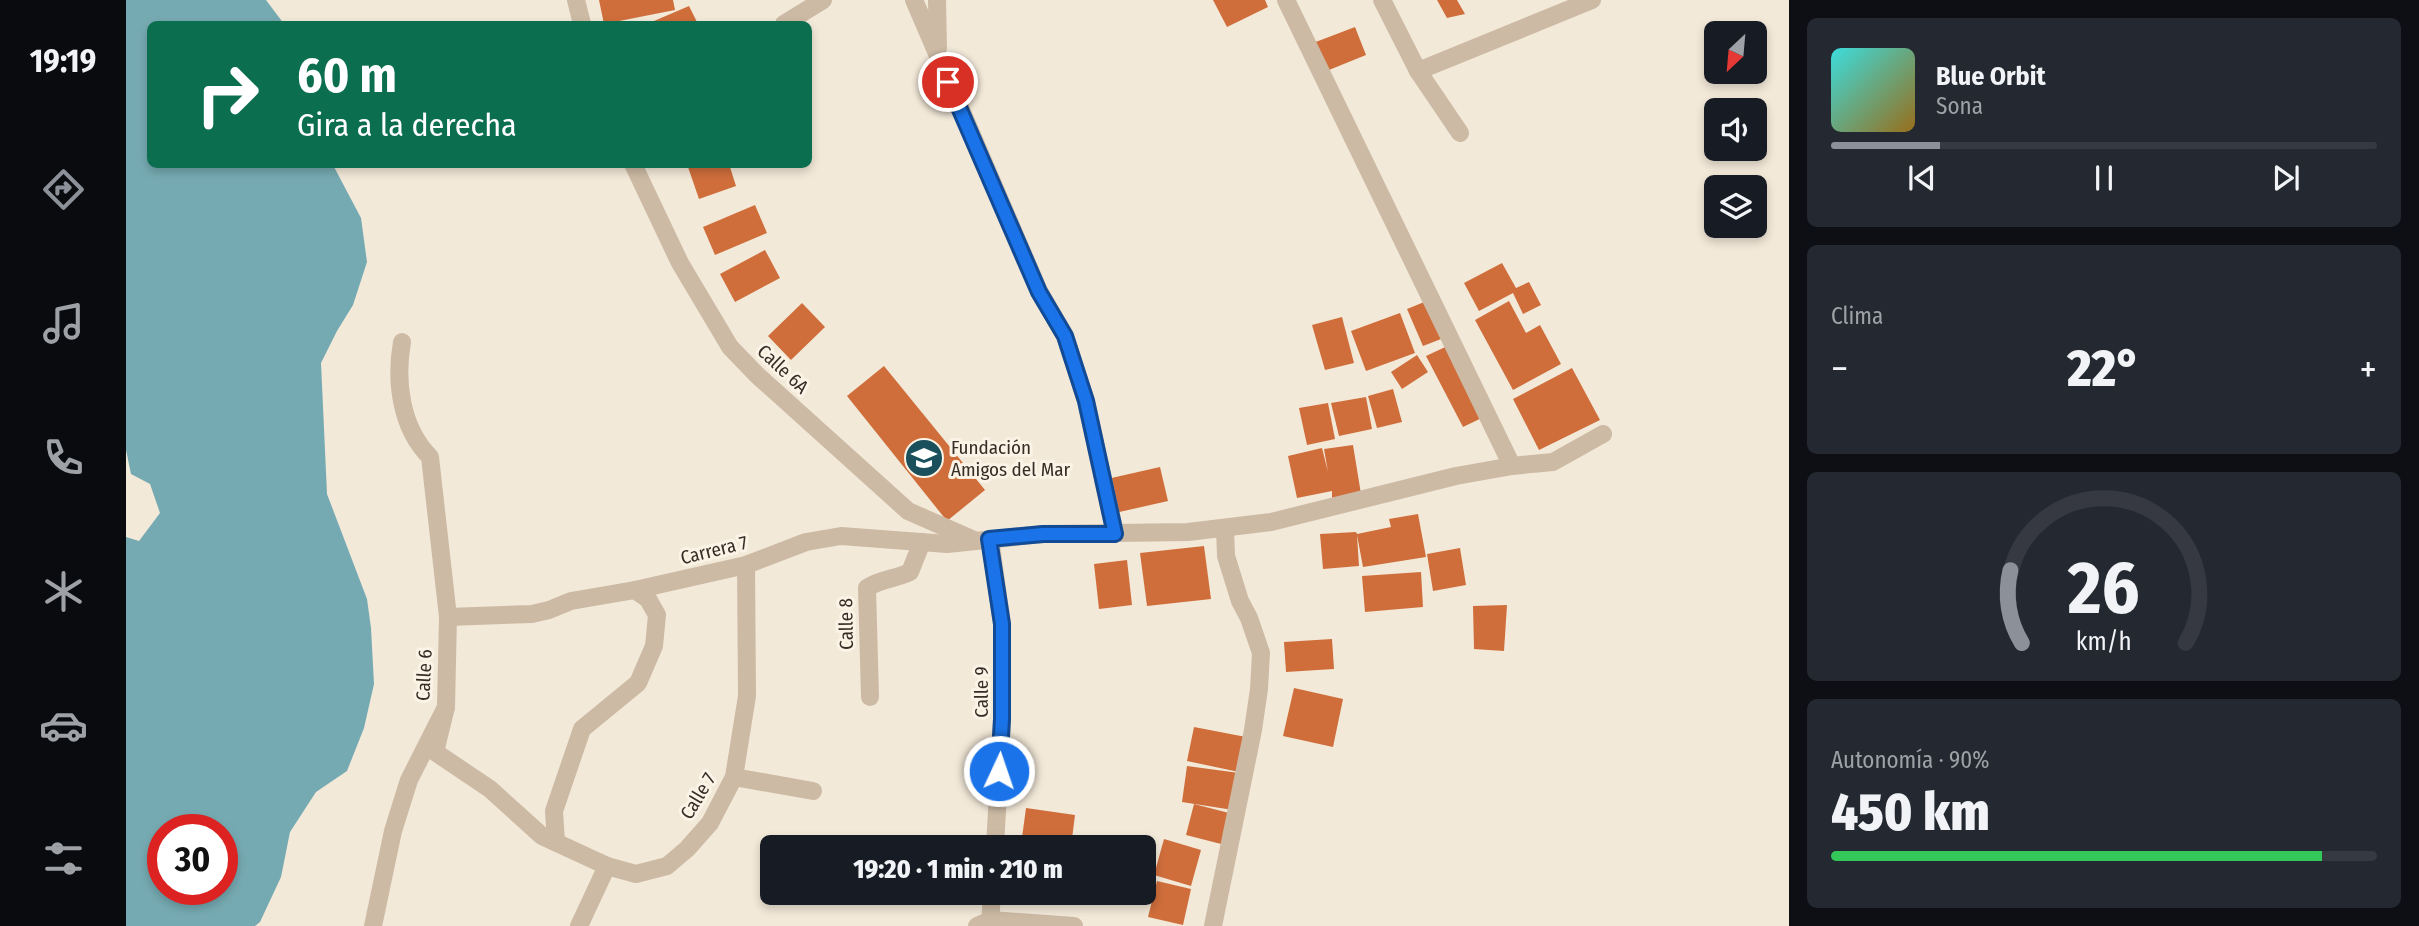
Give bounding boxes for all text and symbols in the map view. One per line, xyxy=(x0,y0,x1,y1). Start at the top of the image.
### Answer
north arrow xyxy=(1704,21,1768,84)
map controls xyxy=(1704,21,1767,238)
text: 19:19 xyxy=(30,42,96,80)
text: 60 m xyxy=(297,46,397,105)
icon: right xyxy=(182,49,273,140)
pin xyxy=(918,52,978,112)
text: Blue Orbit xyxy=(1936,61,2046,92)
icon: arrive xyxy=(929,63,967,101)
text: Sona xyxy=(1936,92,1983,120)
button: sound xyxy=(1704,98,1767,161)
text: Gira a la derecha xyxy=(297,106,517,144)
icon: previous xyxy=(1903,159,1941,197)
icon: pause xyxy=(2085,159,2123,197)
icon: next xyxy=(2267,159,2305,197)
icon: directions xyxy=(39,165,88,214)
button: layers xyxy=(1704,175,1767,238)
icon: music xyxy=(39,299,88,348)
text: Clima xyxy=(1831,302,1883,330)
text: 22° xyxy=(2067,337,2141,400)
street label: Calle 6A xyxy=(753,340,813,398)
text: − xyxy=(1831,346,1848,392)
text: + xyxy=(2360,346,2377,392)
icon: phone xyxy=(39,433,88,482)
place label: Fundación Amigos del Mar xyxy=(951,436,1070,481)
school or university icon: Fundación Amigos del Mar xyxy=(903,437,945,479)
street label: Carrera 7 xyxy=(678,530,750,569)
text: 26 xyxy=(2067,545,2140,632)
icon: climate xyxy=(39,567,88,616)
street label: Calle 8 xyxy=(834,598,858,650)
text: km/h xyxy=(2076,626,2132,656)
street label: Calle 6 xyxy=(411,649,437,701)
street label: Calle 9 xyxy=(970,666,993,718)
icon: car xyxy=(39,701,88,750)
position arrow xyxy=(962,734,1036,808)
text: Autonomía · 90% xyxy=(1831,746,1989,774)
street label: Calle 7 xyxy=(675,768,721,823)
text: 450 km xyxy=(1831,781,1990,844)
speed limit sign: 30 xyxy=(147,814,238,905)
icon: filters xyxy=(39,834,88,883)
text: 19:20 · 1 min · 210 m xyxy=(853,854,1063,885)

